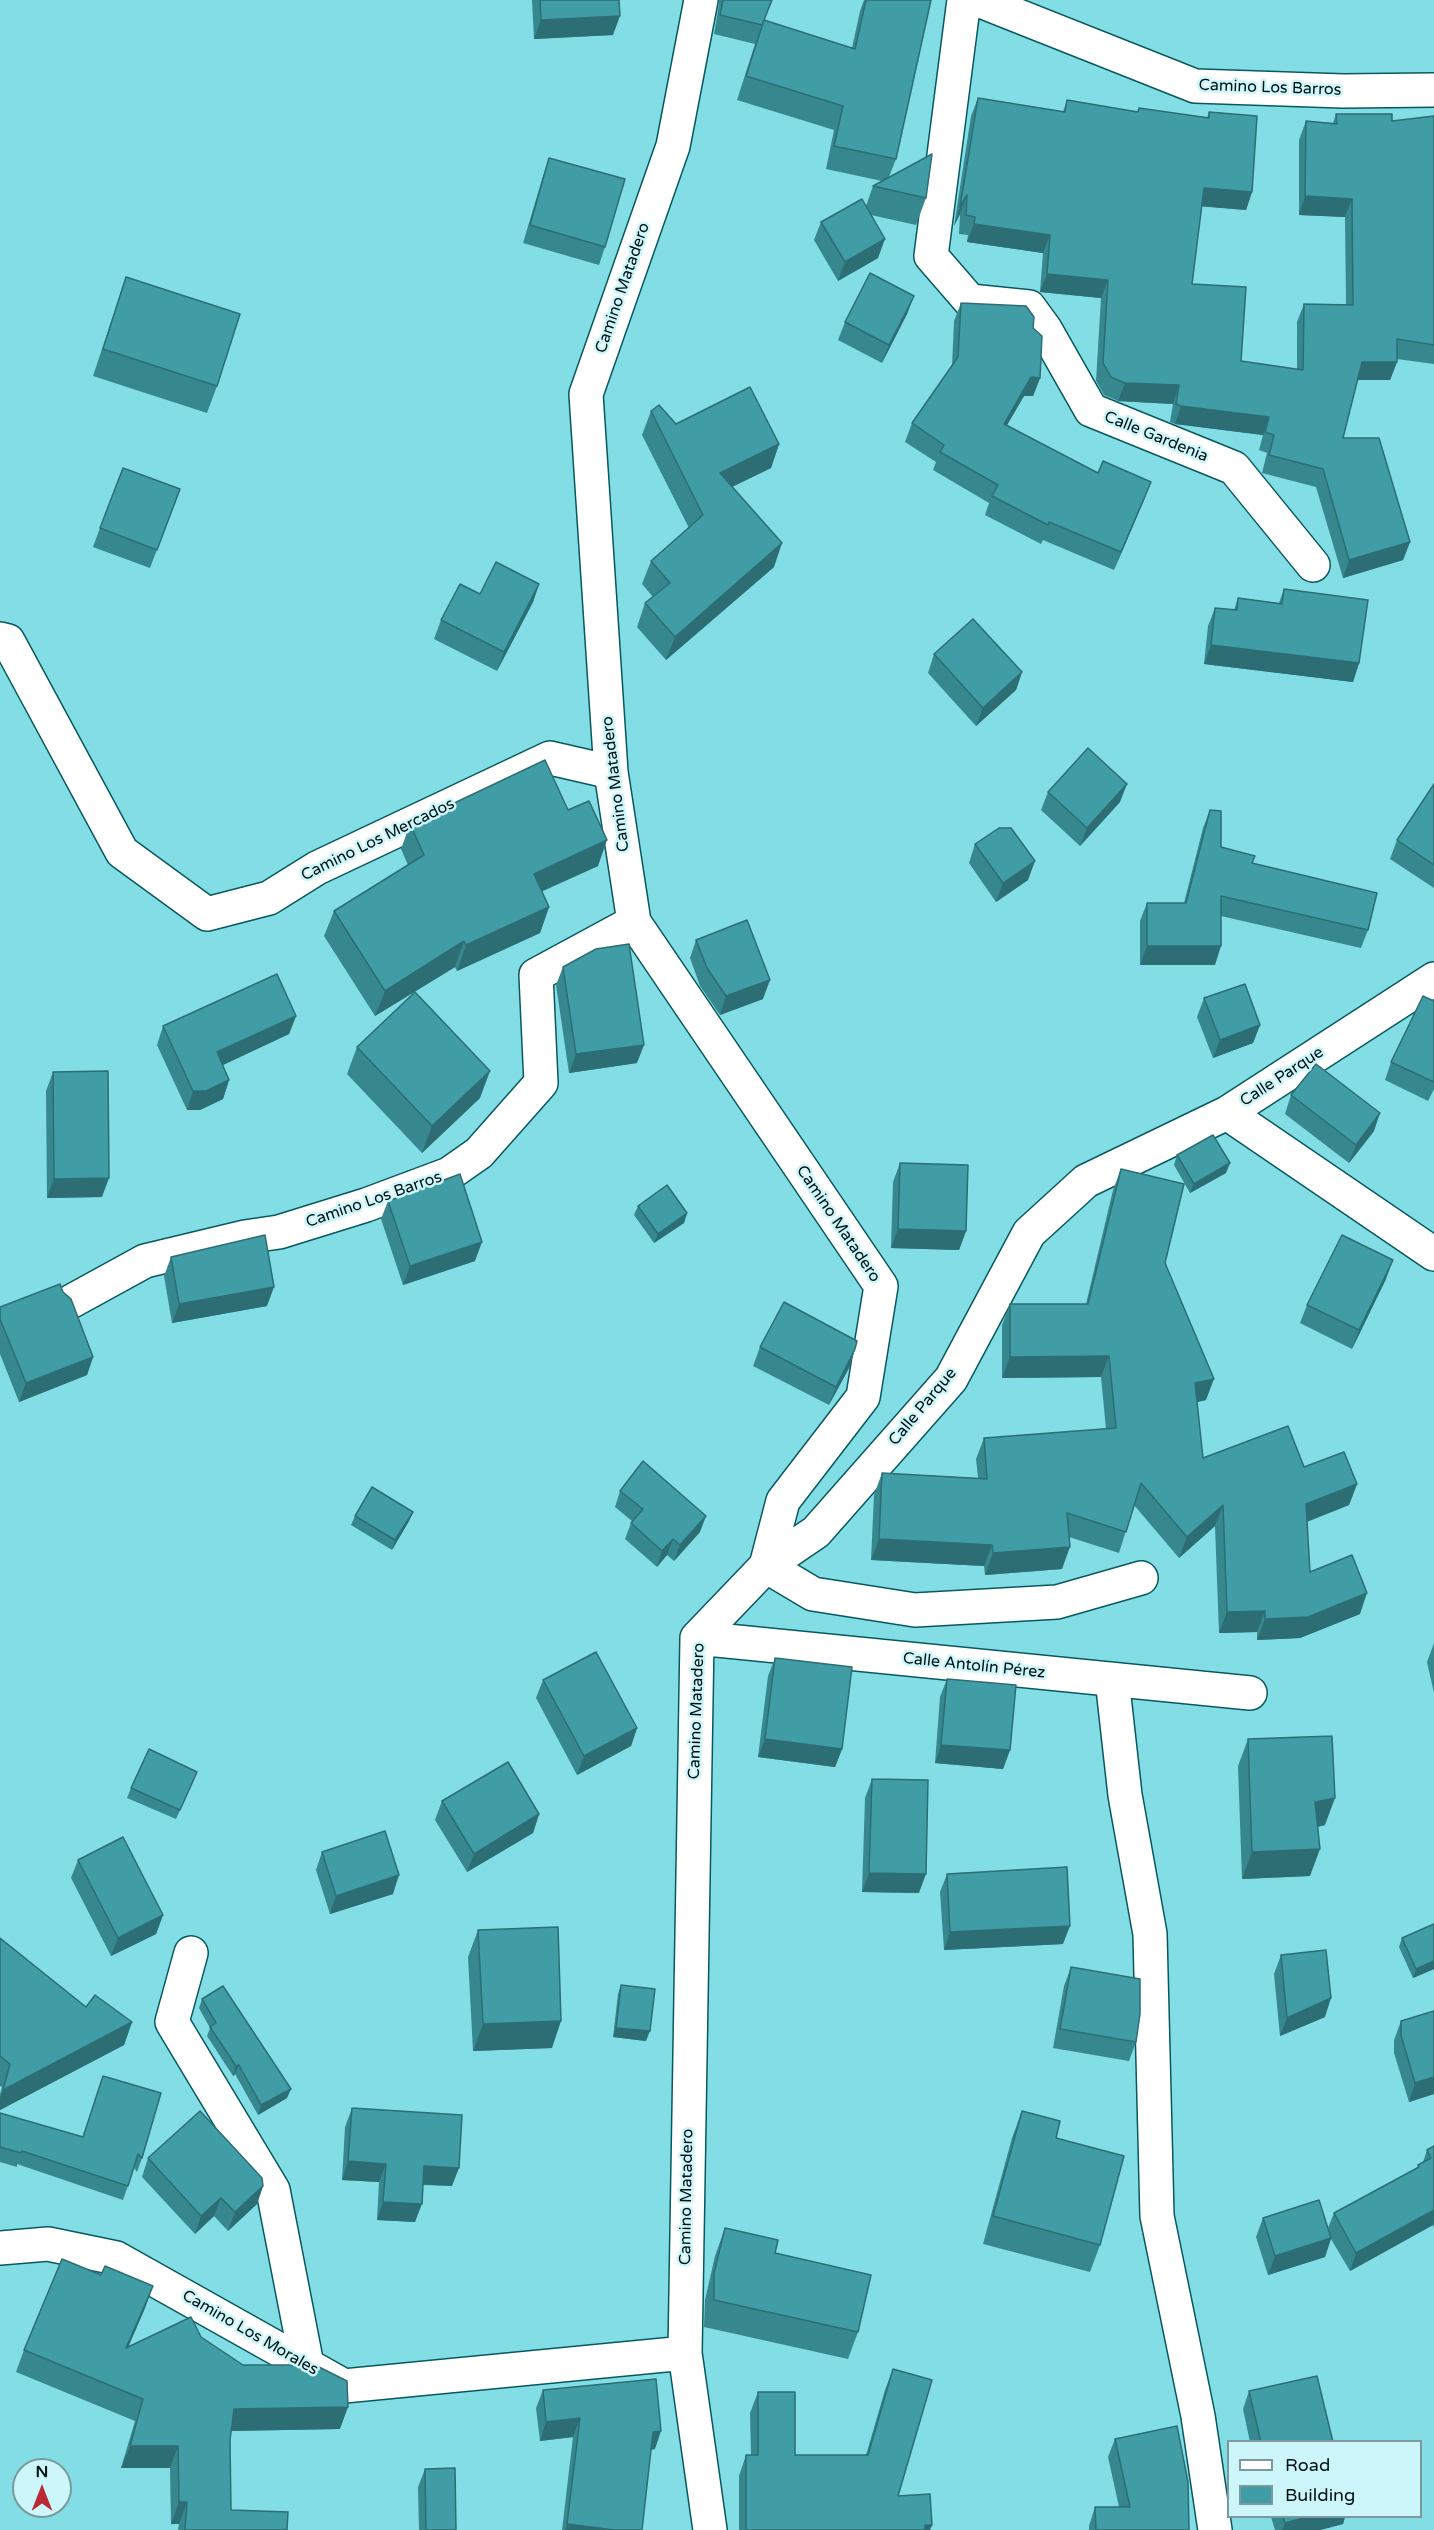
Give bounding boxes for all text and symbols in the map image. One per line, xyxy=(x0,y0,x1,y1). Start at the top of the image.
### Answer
street label: Camino Los Barros xyxy=(1198,76,1342,100)
street label: Camino Matadero xyxy=(592,220,654,356)
street label: Calle Gardenia xyxy=(1101,407,1211,467)
street label: Camino Matadero xyxy=(598,715,634,853)
street label: Camino Los Mercados xyxy=(298,794,458,886)
street label: Calle Parque xyxy=(1237,1043,1327,1111)
street label: Camino Matadero xyxy=(792,1162,884,1286)
street label: Camino Los Barros xyxy=(303,1168,445,1232)
street label: Calle Parque xyxy=(885,1364,961,1450)
street label: Camino Matadero xyxy=(685,1642,709,1780)
street label: Calle Antolín Pérez xyxy=(902,1649,1046,1683)
street label: Camino Matadero xyxy=(676,2129,698,2265)
street label: Camino Los Morales xyxy=(179,2286,321,2380)
legend xyxy=(1227,2440,1422,2518)
text: Road xyxy=(1285,2454,1330,2476)
north arrow xyxy=(12,2458,72,2518)
text: N xyxy=(36,2462,48,2482)
text: Building xyxy=(1285,2484,1355,2506)

